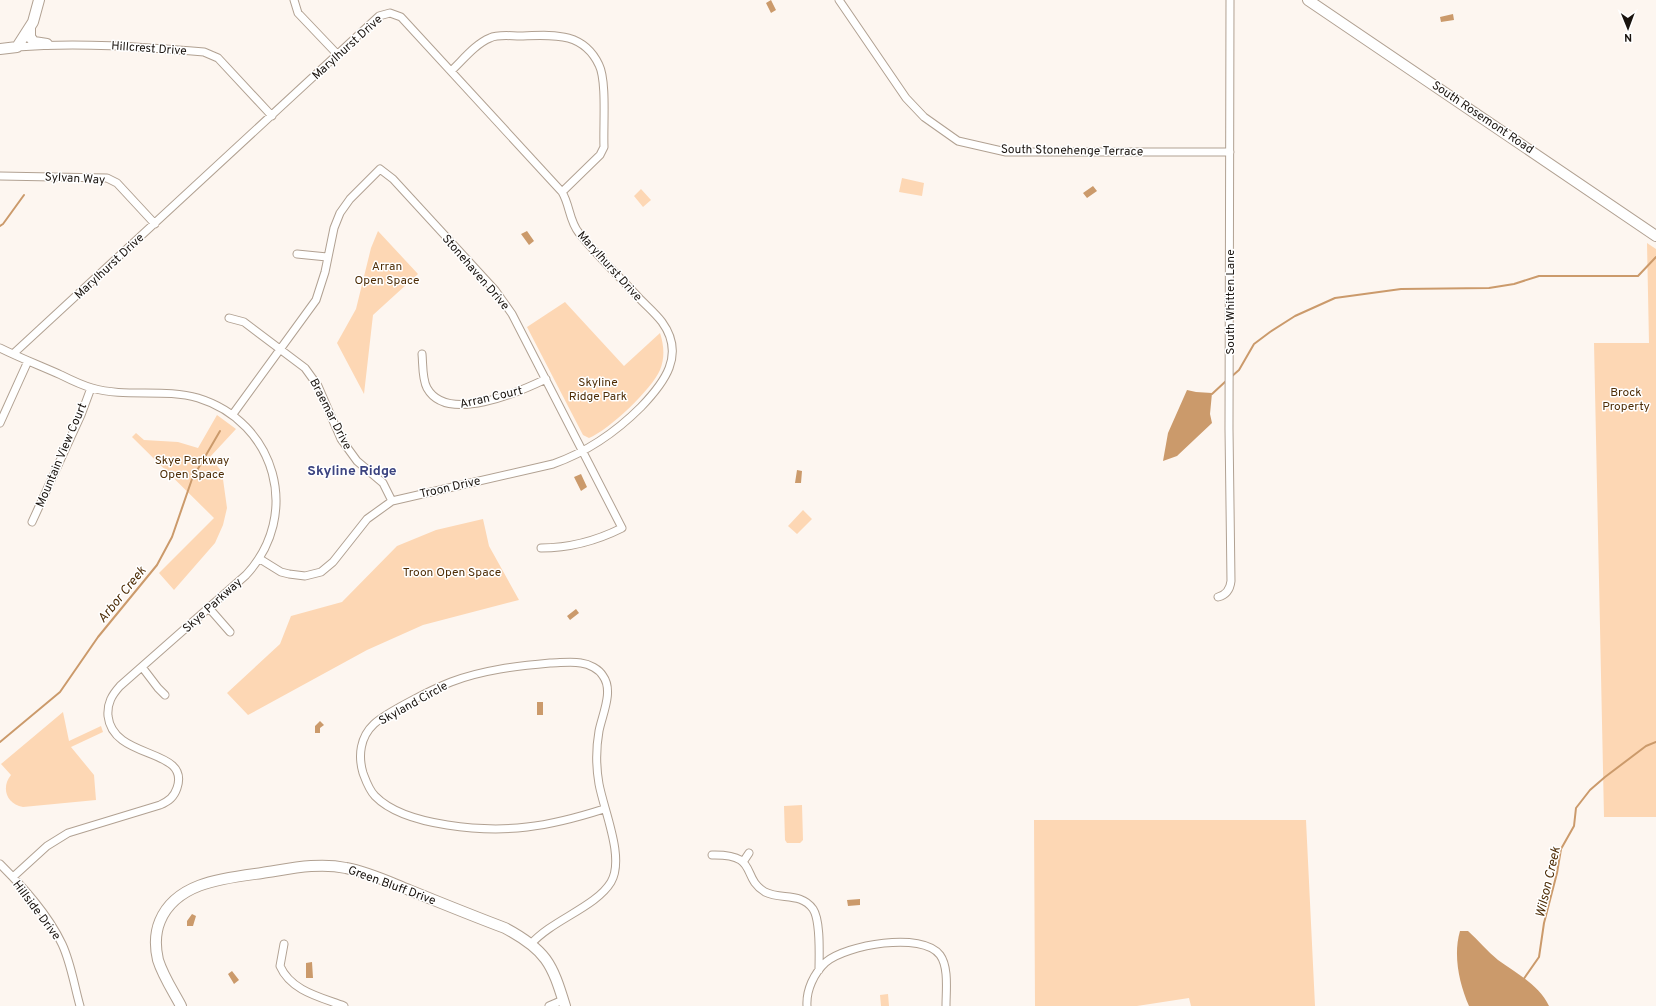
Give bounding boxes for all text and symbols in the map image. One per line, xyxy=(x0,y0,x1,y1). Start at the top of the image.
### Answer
north arrow xyxy=(1608,8,1648,48)
street label: Marylhurst Drive xyxy=(309,12,386,84)
text: N xyxy=(1624,30,1632,44)
street label: Hillcrest Drive xyxy=(111,38,187,60)
street label: South Rosemont Road xyxy=(1428,78,1536,158)
street label: South Stonehenge Terrace xyxy=(1001,142,1143,160)
street label: Sylvan Way xyxy=(44,169,106,189)
street label: Marylhurst Drive xyxy=(573,228,645,305)
street label: Marylhurst Drive xyxy=(72,230,148,303)
street label: Stonehaven Drive xyxy=(438,231,513,314)
street label: South Whitten Lane xyxy=(1223,249,1239,355)
park label: Arran Open Space xyxy=(354,259,420,289)
park label: Skyline Ridge Park xyxy=(569,375,627,405)
street label: Braemar Drive xyxy=(305,376,355,453)
street label: Arran Court xyxy=(458,383,524,413)
park label: Brock Property xyxy=(1602,385,1650,415)
street label: Mountain View Court xyxy=(33,401,91,510)
park label: Skye Parkway Open Space xyxy=(155,453,229,483)
district label: Skyline Ridge xyxy=(307,463,397,480)
street label: Troon Drive xyxy=(418,473,482,503)
water label: Arbor Creek xyxy=(95,563,150,627)
park label: Troon Open Space xyxy=(403,565,501,581)
street label: Skye Parkway xyxy=(180,575,246,637)
street label: Skyland Circle xyxy=(376,678,451,729)
water label: Wilson Creek xyxy=(1533,845,1565,919)
street label: Green Bluff Drive xyxy=(345,863,438,909)
street label: Hillside Drive xyxy=(8,877,64,944)

